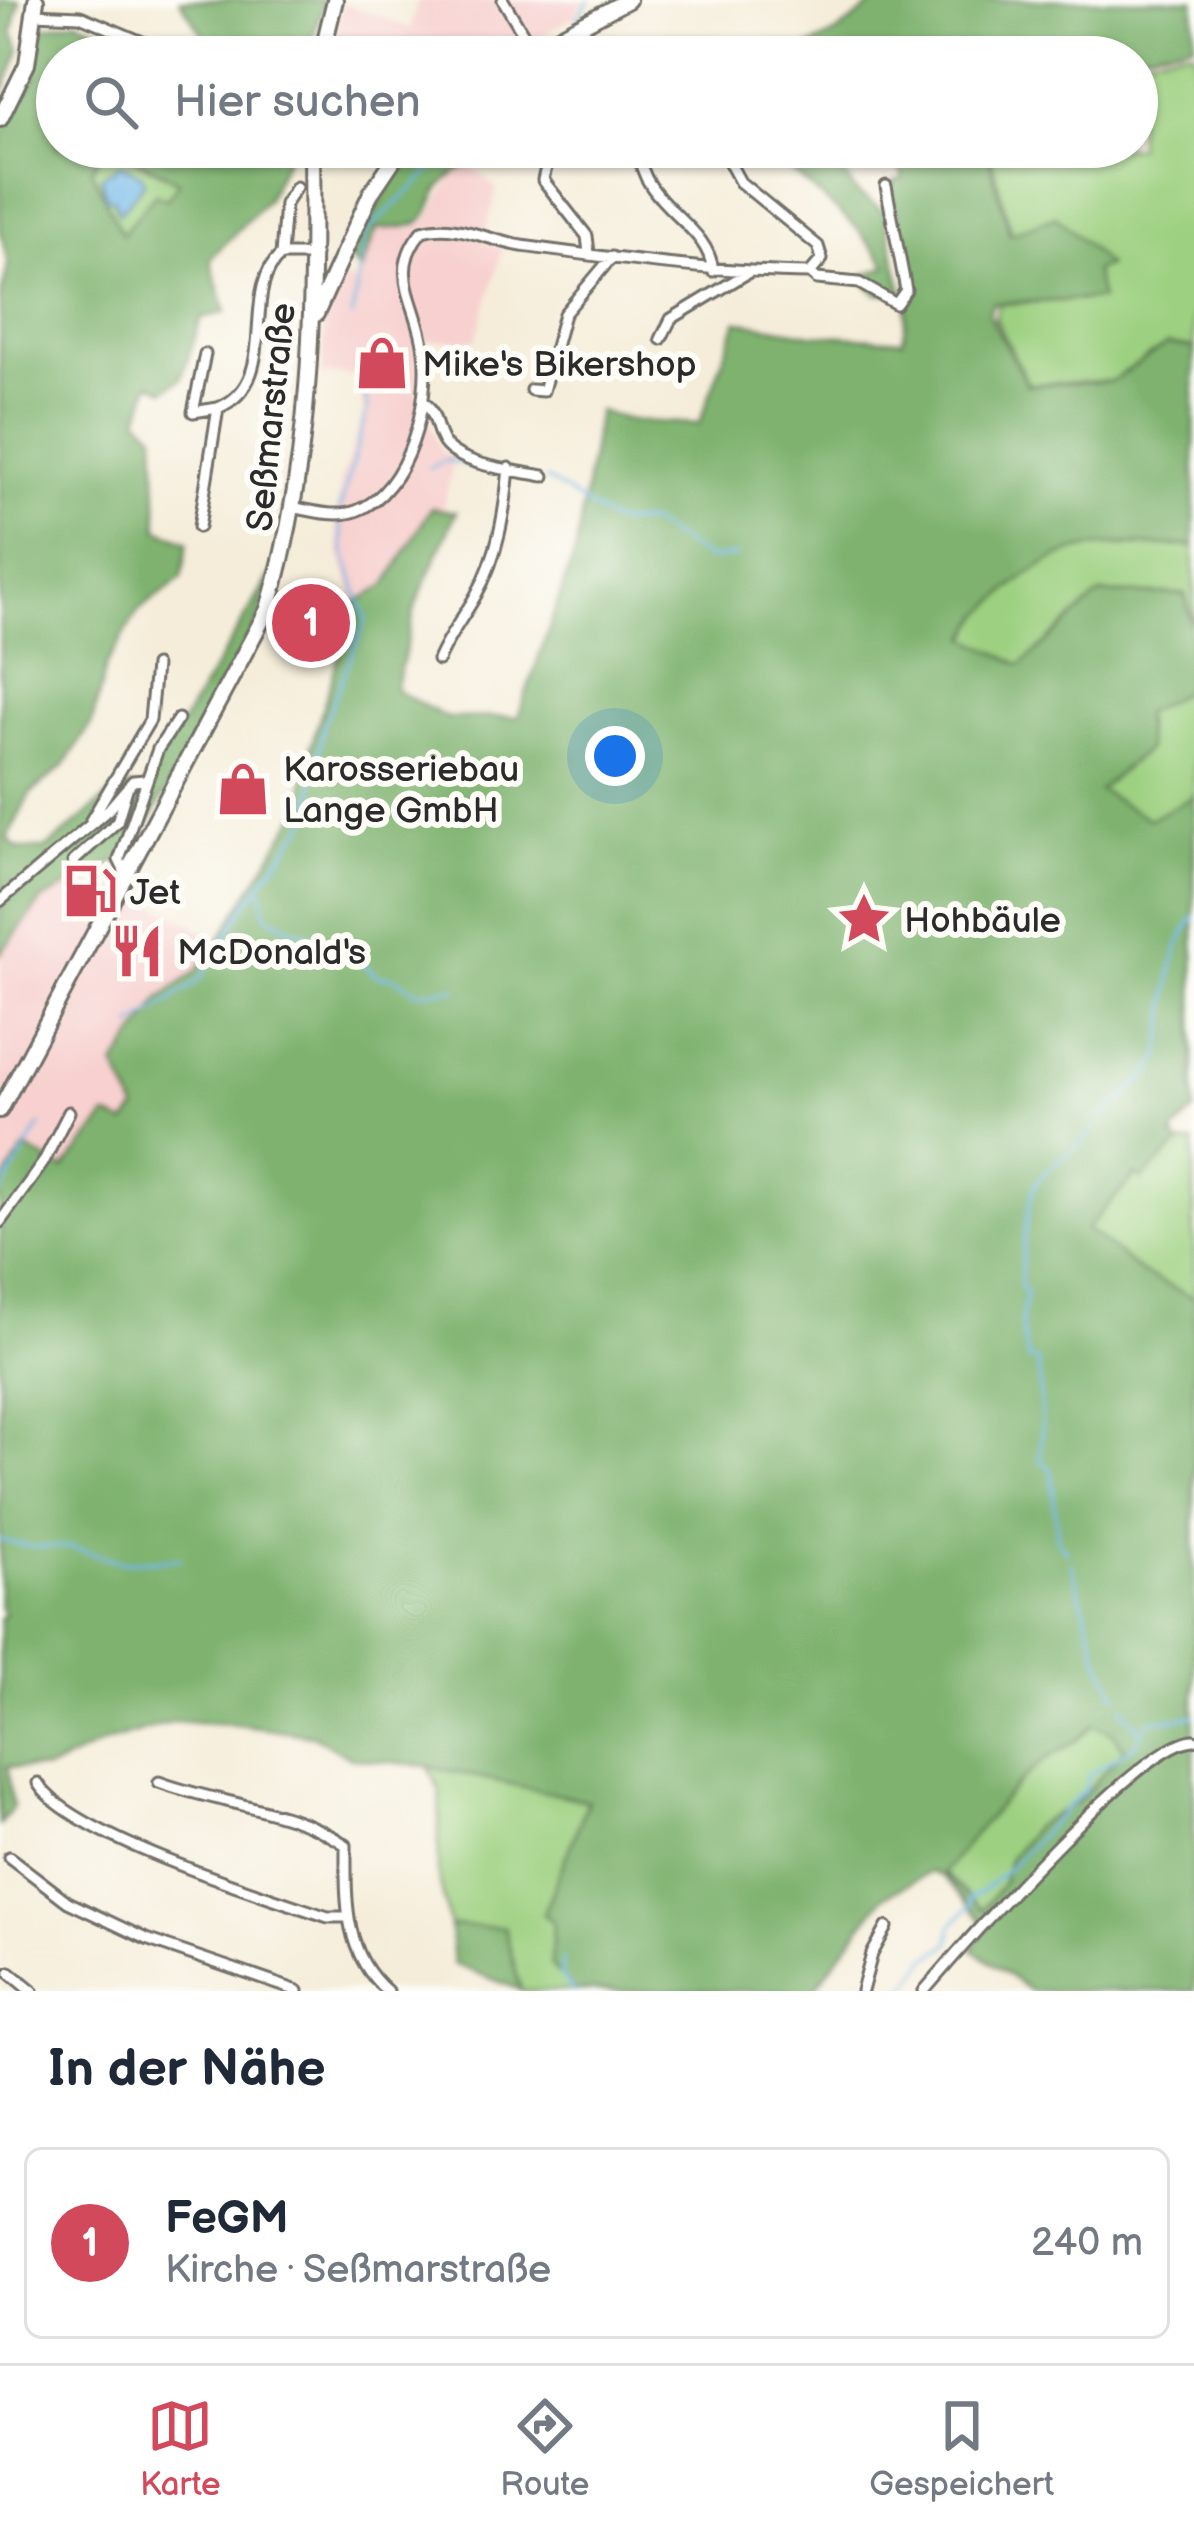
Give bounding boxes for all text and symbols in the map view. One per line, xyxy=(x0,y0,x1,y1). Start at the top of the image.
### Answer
search box xyxy=(36,36,1158,168)
icon: search xyxy=(78,69,144,135)
text: Hier suchen xyxy=(174,75,421,130)
street label: Seßmarstraße xyxy=(239,301,306,534)
shop icon: Mike's Bikershop xyxy=(353,334,411,392)
place label: Mike's Bikershop xyxy=(422,344,697,387)
pin: 1 xyxy=(272,578,350,668)
your location xyxy=(585,726,645,786)
place label: Karosseriebau Lange GmbH xyxy=(283,749,519,833)
shop icon: Karosseriebau Lange GmbH xyxy=(214,760,272,818)
fuel station icon: Jet xyxy=(61,862,119,920)
place label: Jet xyxy=(130,872,180,915)
place icon: Hohbäule xyxy=(835,890,893,948)
place label: Hohbäule xyxy=(904,900,1061,943)
restaurant icon: McDonald's xyxy=(108,922,166,980)
place label: McDonald's xyxy=(177,932,366,975)
text: In der Nähe xyxy=(48,2039,326,2100)
text: FeGM xyxy=(165,2192,289,2247)
text: 1 xyxy=(82,2220,98,2267)
text: 240 m xyxy=(1031,2220,1143,2267)
text: Kirche · Seßmarstraße xyxy=(165,2247,551,2294)
tab: Karte xyxy=(140,2393,221,2505)
tab: Route xyxy=(500,2393,589,2505)
tab: Gespeichert xyxy=(869,2393,1054,2505)

